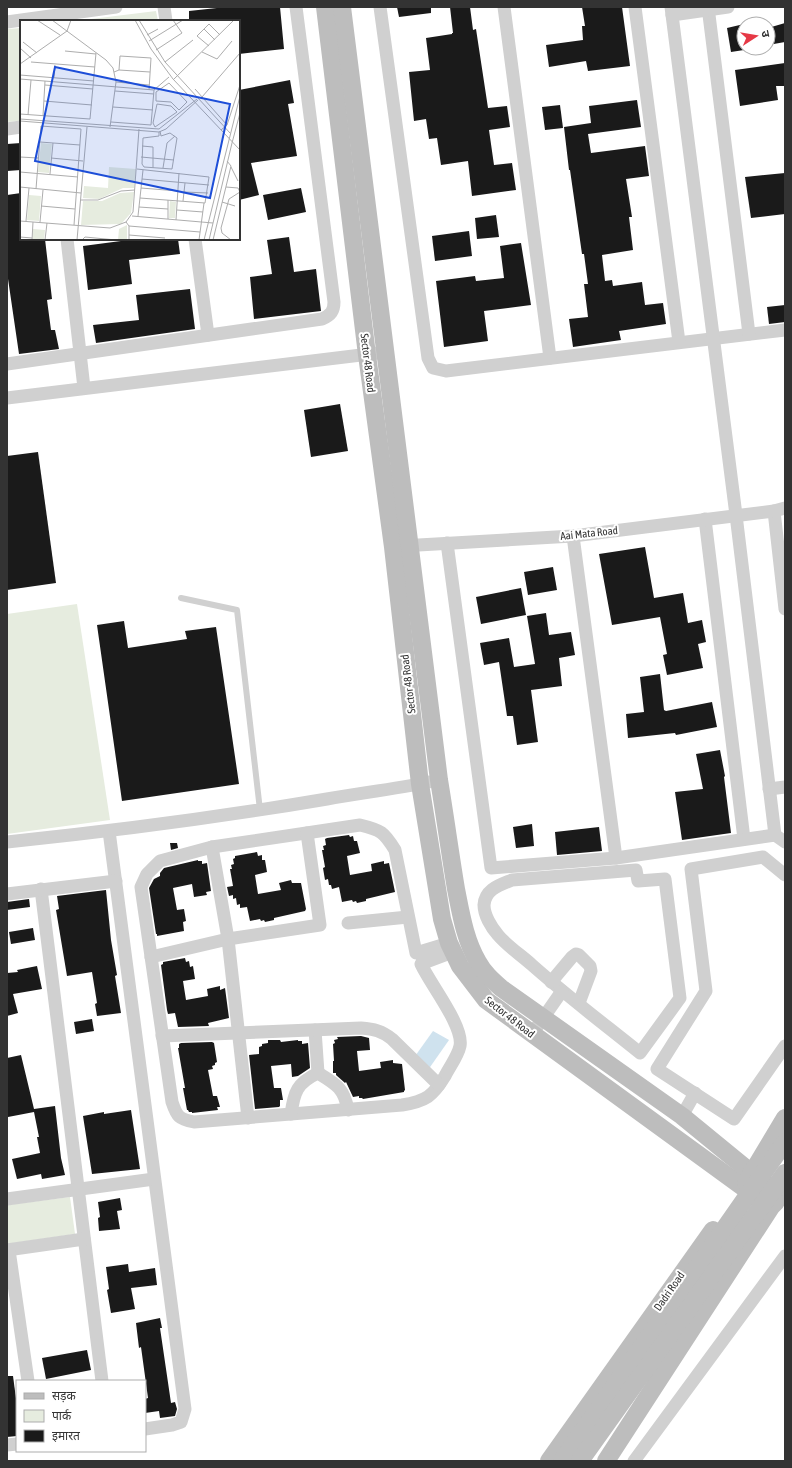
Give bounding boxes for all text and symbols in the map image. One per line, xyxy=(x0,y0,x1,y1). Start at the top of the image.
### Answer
north arrow xyxy=(736,16,776,56)
inset map xyxy=(20,20,240,240)
text: उ xyxy=(759,30,772,39)
street label: Sector 48 Road xyxy=(358,333,378,393)
street label: Aai Mata Road xyxy=(560,524,618,542)
street label: Sector 48 Road xyxy=(398,654,418,714)
street label: Sector 48 Road xyxy=(483,994,537,1040)
street label: Dadri Road xyxy=(651,1269,687,1313)
legend xyxy=(16,1380,146,1452)
text: सड़क xyxy=(52,1389,77,1403)
text: पार्क xyxy=(52,1409,72,1423)
text: इमारत xyxy=(52,1429,81,1443)

